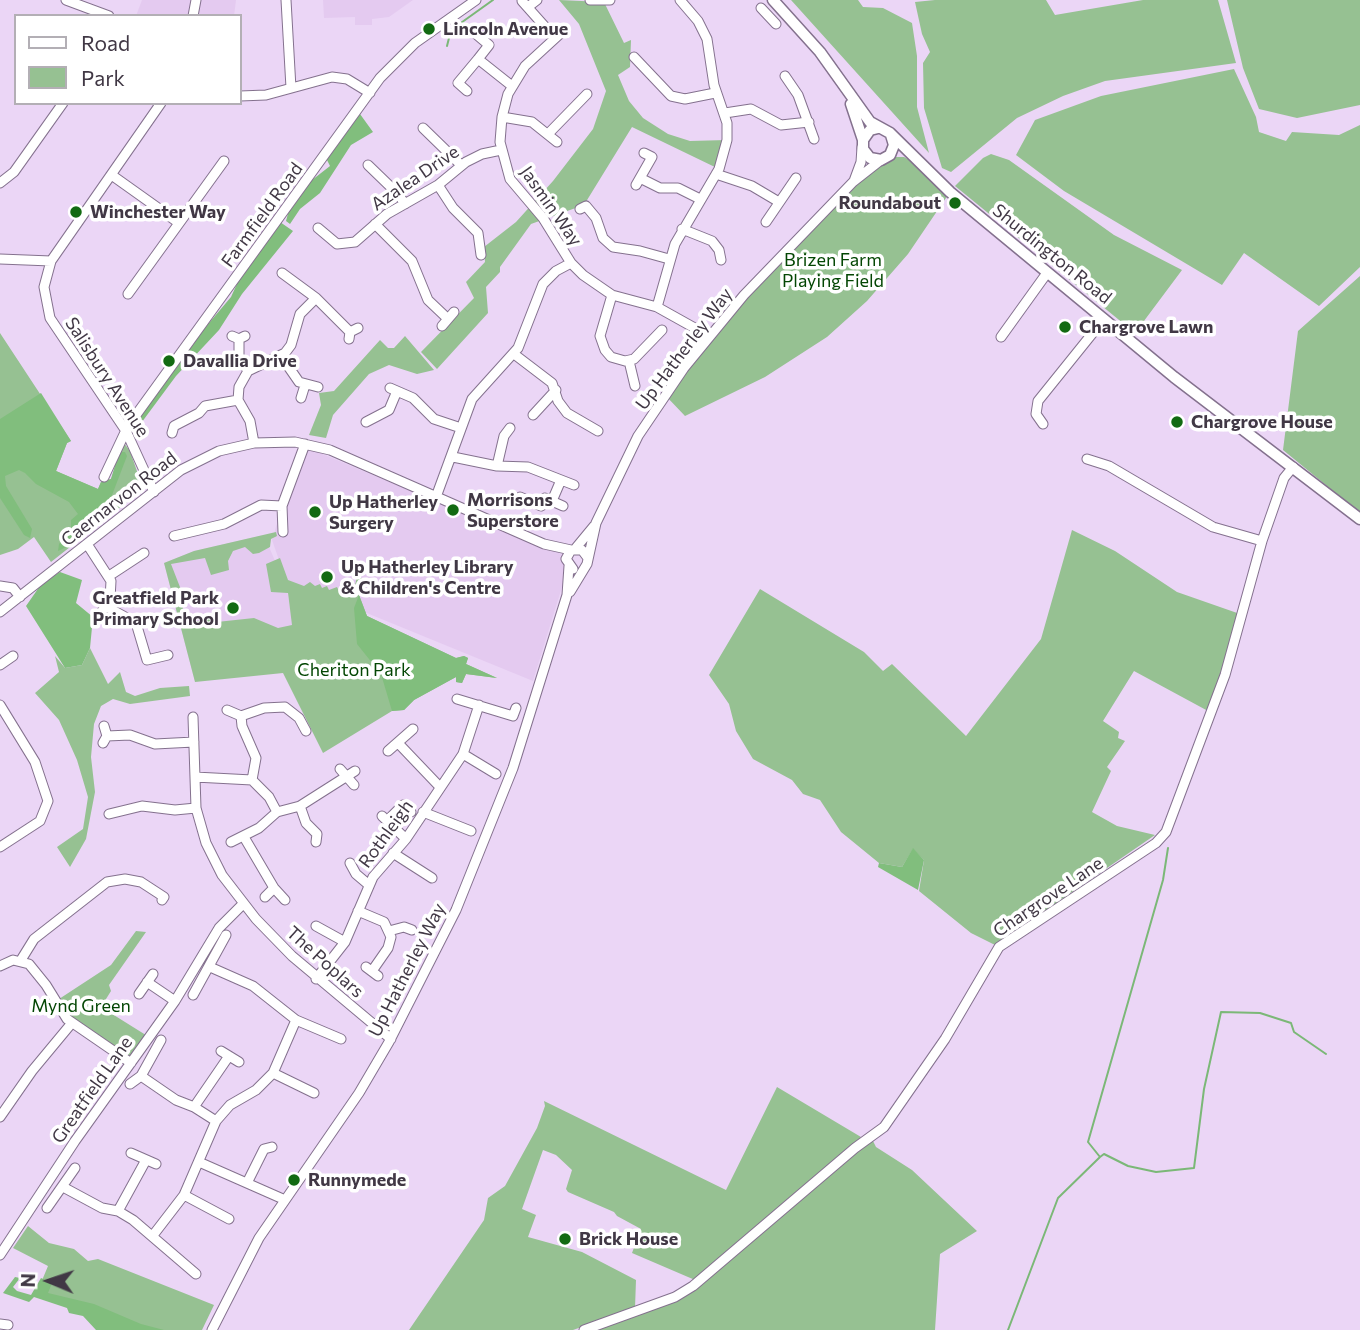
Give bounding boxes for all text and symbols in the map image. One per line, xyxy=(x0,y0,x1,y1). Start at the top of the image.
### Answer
legend xyxy=(14,14,242,105)
place label: Lincoln Avenue xyxy=(443,18,568,40)
marker: Lincoln Avenue xyxy=(421,21,437,37)
text: Road xyxy=(81,30,130,55)
text: Park xyxy=(81,65,125,90)
street label: Azalea Drive xyxy=(367,141,463,215)
street label: Farmfield Road xyxy=(217,159,307,271)
street label: Jasmin Way xyxy=(516,162,586,250)
place label: Roundabout xyxy=(838,192,941,214)
marker: Roundabout xyxy=(947,195,963,211)
street label: Shurdington Road xyxy=(988,199,1116,309)
place label: Winchester Way xyxy=(90,201,226,223)
marker: Winchester Way xyxy=(68,204,84,220)
park label: Brizen Farm Playing Field xyxy=(782,249,884,292)
street label: Up Hatherley Way xyxy=(631,284,737,414)
street label: Salisbury Avenue xyxy=(60,313,154,441)
place label: Chargrove Lawn xyxy=(1079,316,1213,338)
marker: Chargrove Lawn xyxy=(1057,319,1073,335)
place label: Davallia Drive xyxy=(183,350,297,372)
marker: Davallia Drive xyxy=(161,353,177,369)
place label: Chargrove House xyxy=(1191,411,1333,433)
marker: Chargrove House xyxy=(1169,414,1185,430)
street label: Caernarvon Road xyxy=(57,447,181,551)
place label: Morrisons Superstore xyxy=(467,489,559,532)
place label: Up Hatherley Surgery xyxy=(329,491,438,534)
marker: Morrisons Superstore xyxy=(445,502,461,518)
marker: Up Hatherley Surgery xyxy=(307,504,323,520)
place label: Up Hatherley Library & Children's Centre xyxy=(341,556,514,598)
marker: Up Hatherley Library & Children's Centre xyxy=(319,569,335,585)
place label: Greatfield Park Primary School xyxy=(92,587,219,630)
marker: Greatfield Park Primary School xyxy=(225,600,241,616)
park label: Cheriton Park xyxy=(297,659,411,681)
street label: Rothleigh xyxy=(354,796,418,872)
street label: Chargrove Lane xyxy=(989,852,1107,942)
street label: Up Hatherley Way xyxy=(364,900,450,1040)
street label: The Poplars xyxy=(282,922,368,1002)
park label: Mynd Green xyxy=(31,995,131,1017)
street label: Greatfield Lane xyxy=(47,1032,137,1148)
place label: Runnymede xyxy=(308,1169,406,1191)
marker: Runnymede xyxy=(286,1172,302,1188)
place label: Brick House xyxy=(579,1228,678,1250)
marker: Brick House xyxy=(557,1231,573,1247)
north arrow xyxy=(14,1246,84,1316)
text: N xyxy=(16,1273,39,1288)

